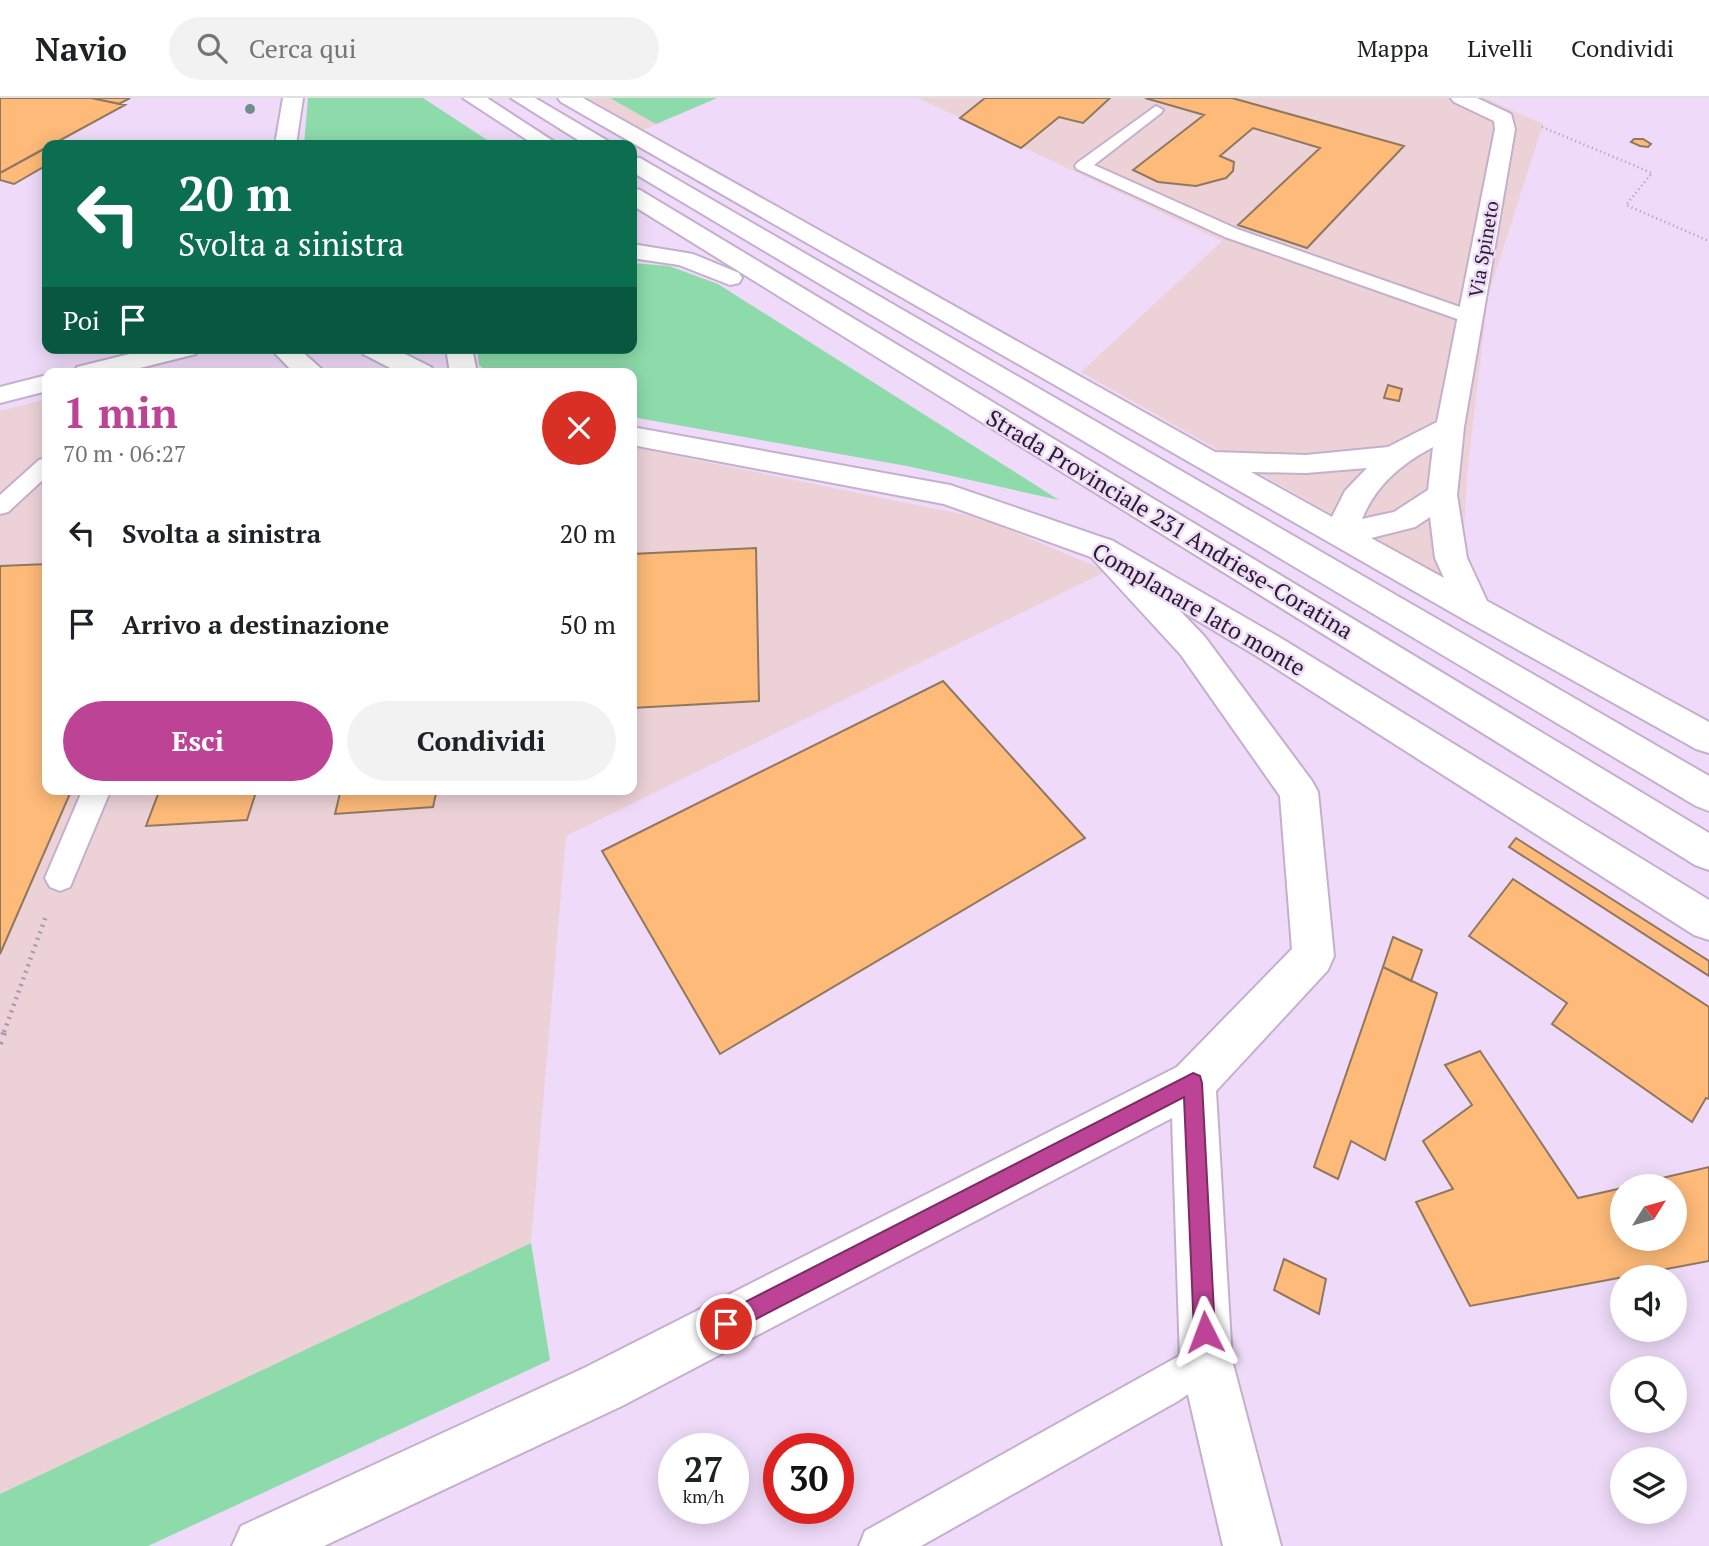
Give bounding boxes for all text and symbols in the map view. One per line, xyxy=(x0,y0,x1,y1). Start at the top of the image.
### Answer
search box xyxy=(169,17,659,80)
text: Navio xyxy=(35,27,127,70)
icon: search xyxy=(193,29,231,67)
text: Cerca qui xyxy=(249,31,357,65)
text: Mappa xyxy=(1357,32,1429,64)
text: Livelli xyxy=(1467,32,1533,64)
text: Condividi xyxy=(1571,32,1674,64)
text: 20 m xyxy=(178,160,292,225)
icon: left xyxy=(63,168,154,259)
street label: Via Spineto xyxy=(1462,199,1504,299)
text: Svolta a sinistra xyxy=(178,223,404,265)
icon: arrive xyxy=(114,301,152,339)
text: Poi xyxy=(63,303,100,337)
text: 1 min xyxy=(63,384,178,440)
button: close xyxy=(542,391,616,465)
street label: Strada Provinciale 231 Andriese-Coratina xyxy=(981,402,1359,646)
text: 70 m · 06:27 xyxy=(63,438,186,469)
icon: left xyxy=(63,514,101,552)
text: Svolta a sinistra xyxy=(122,516,321,550)
text: 20 m xyxy=(560,516,616,550)
street label: Complanare lato monte xyxy=(1087,535,1311,683)
icon: arrive xyxy=(63,605,101,643)
text: Arrivo a destinazione xyxy=(122,607,389,641)
text: 50 m xyxy=(560,607,616,641)
button: Esci xyxy=(63,701,333,781)
button: Condividi xyxy=(347,701,616,781)
north arrow xyxy=(1610,1174,1687,1251)
map controls xyxy=(1610,1174,1687,1524)
button: sound xyxy=(1610,1265,1687,1342)
pin xyxy=(696,1294,756,1354)
position arrow xyxy=(1168,1295,1242,1369)
icon: arrive xyxy=(707,1305,745,1343)
button: search xyxy=(1610,1356,1687,1433)
speed limit sign: 30 xyxy=(763,1433,854,1524)
text: 27 xyxy=(684,1446,723,1492)
button: layers xyxy=(1610,1447,1687,1524)
text: km/h xyxy=(683,1484,724,1508)

